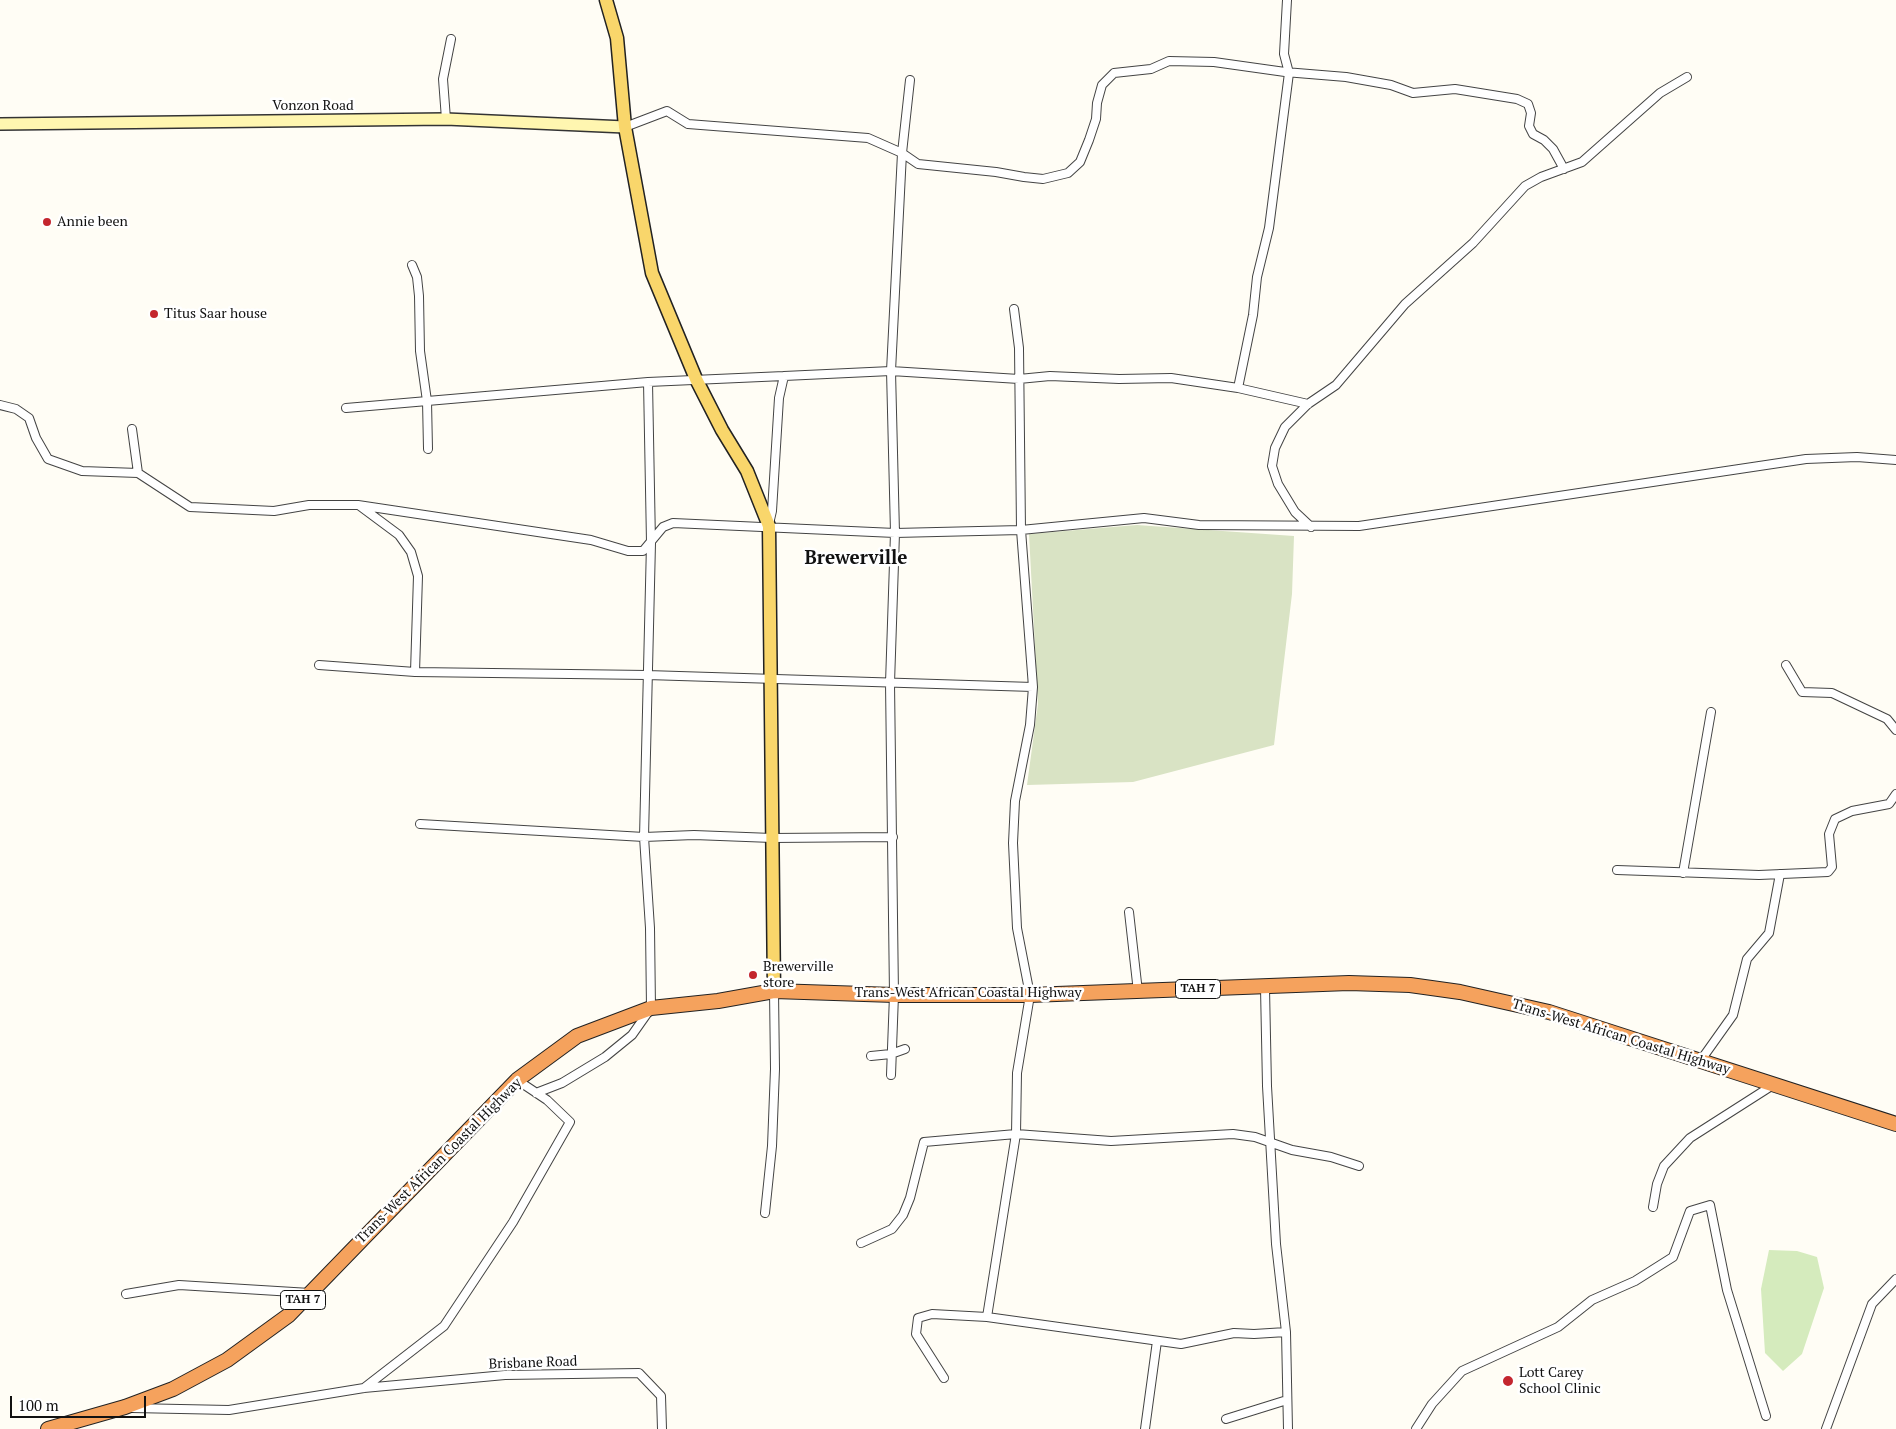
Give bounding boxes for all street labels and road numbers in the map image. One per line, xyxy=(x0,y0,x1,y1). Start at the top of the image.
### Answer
street label: Vonzon Road xyxy=(272,98,354,114)
road number: TAH 7 xyxy=(1176,980,1220,999)
street label: Trans-West African Coastal Highway xyxy=(854,985,1082,1001)
street label: Trans-West African Coastal Highway xyxy=(1510,996,1732,1078)
street label: Trans-West African Coastal Highway xyxy=(353,1075,525,1247)
road number: TAH 7 xyxy=(280,1290,326,1310)
street label: Brisbane Road xyxy=(488,1353,578,1373)

